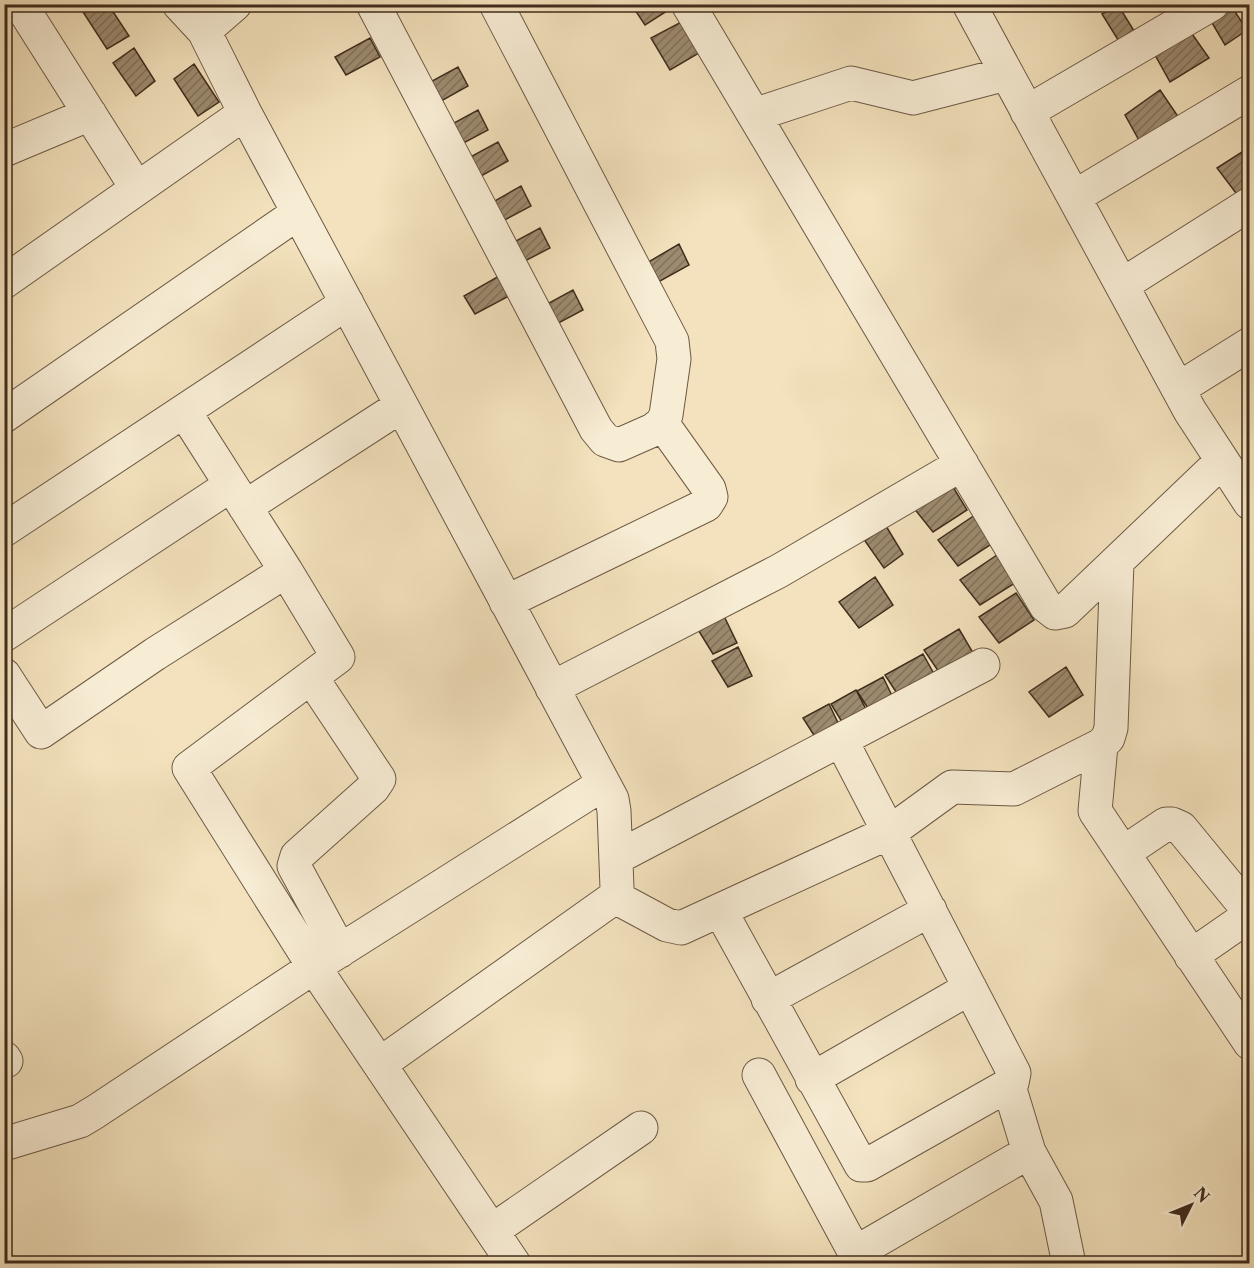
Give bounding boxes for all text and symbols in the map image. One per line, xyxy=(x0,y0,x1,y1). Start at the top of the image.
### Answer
north arrow xyxy=(1161,1175,1221,1235)
text: N xyxy=(1190,1183,1214,1207)

